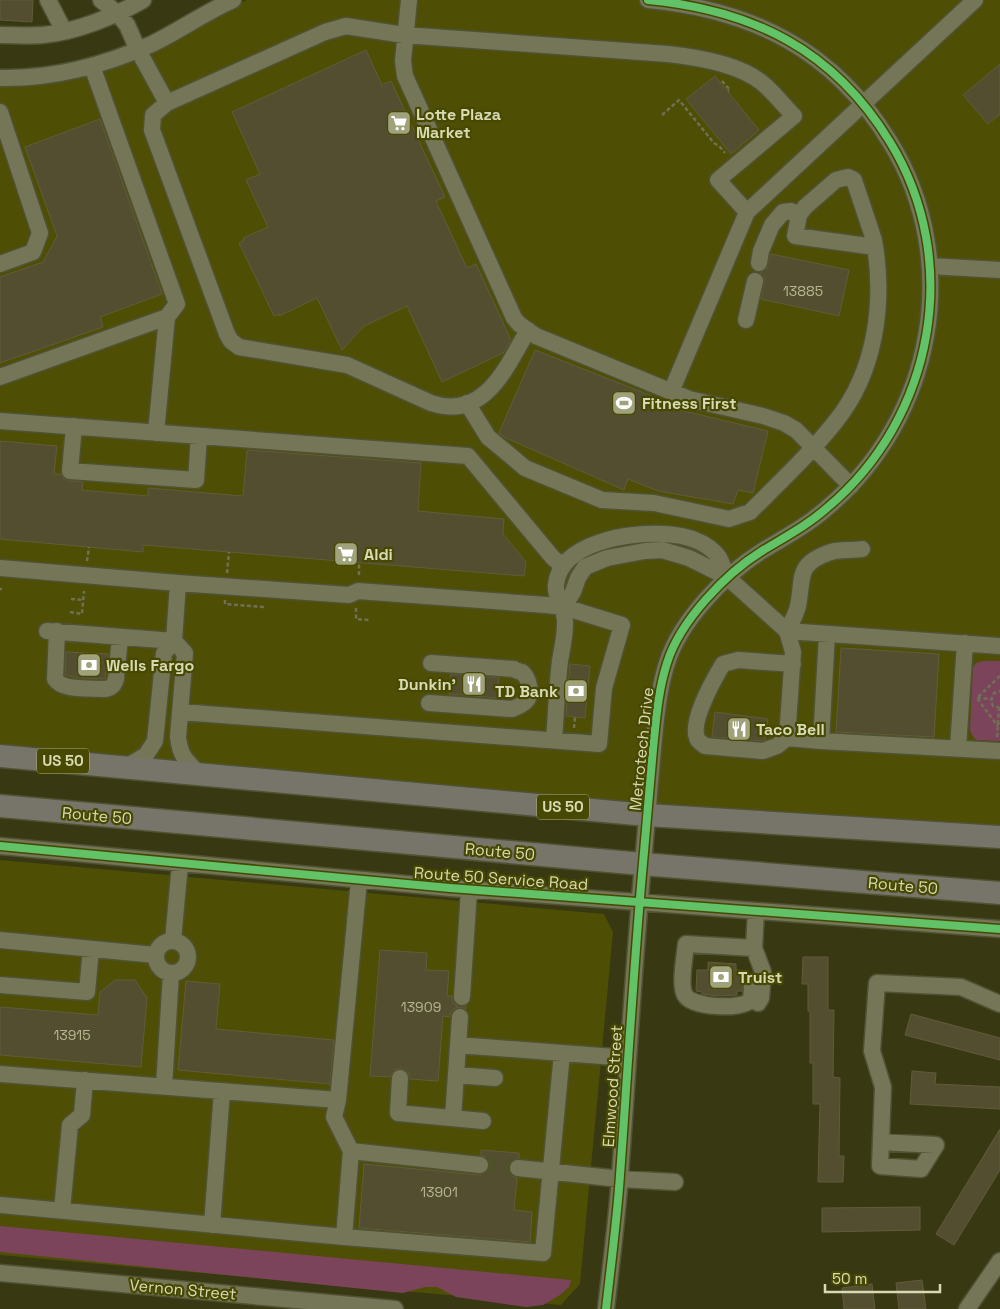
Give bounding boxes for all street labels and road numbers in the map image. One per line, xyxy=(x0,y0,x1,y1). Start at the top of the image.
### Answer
street label: Metrotech Drive xyxy=(625,686,658,812)
road number: US 50 xyxy=(37,748,89,774)
road number: US 50 xyxy=(537,794,589,820)
street label: Route 50 xyxy=(61,802,133,829)
street label: Route 50 xyxy=(464,838,536,865)
street label: Route 50 Service Road xyxy=(413,862,589,895)
street label: Route 50 xyxy=(867,872,939,899)
street label: Elmwood Street xyxy=(598,1024,627,1148)
street label: Vernon Street xyxy=(129,1274,237,1305)

